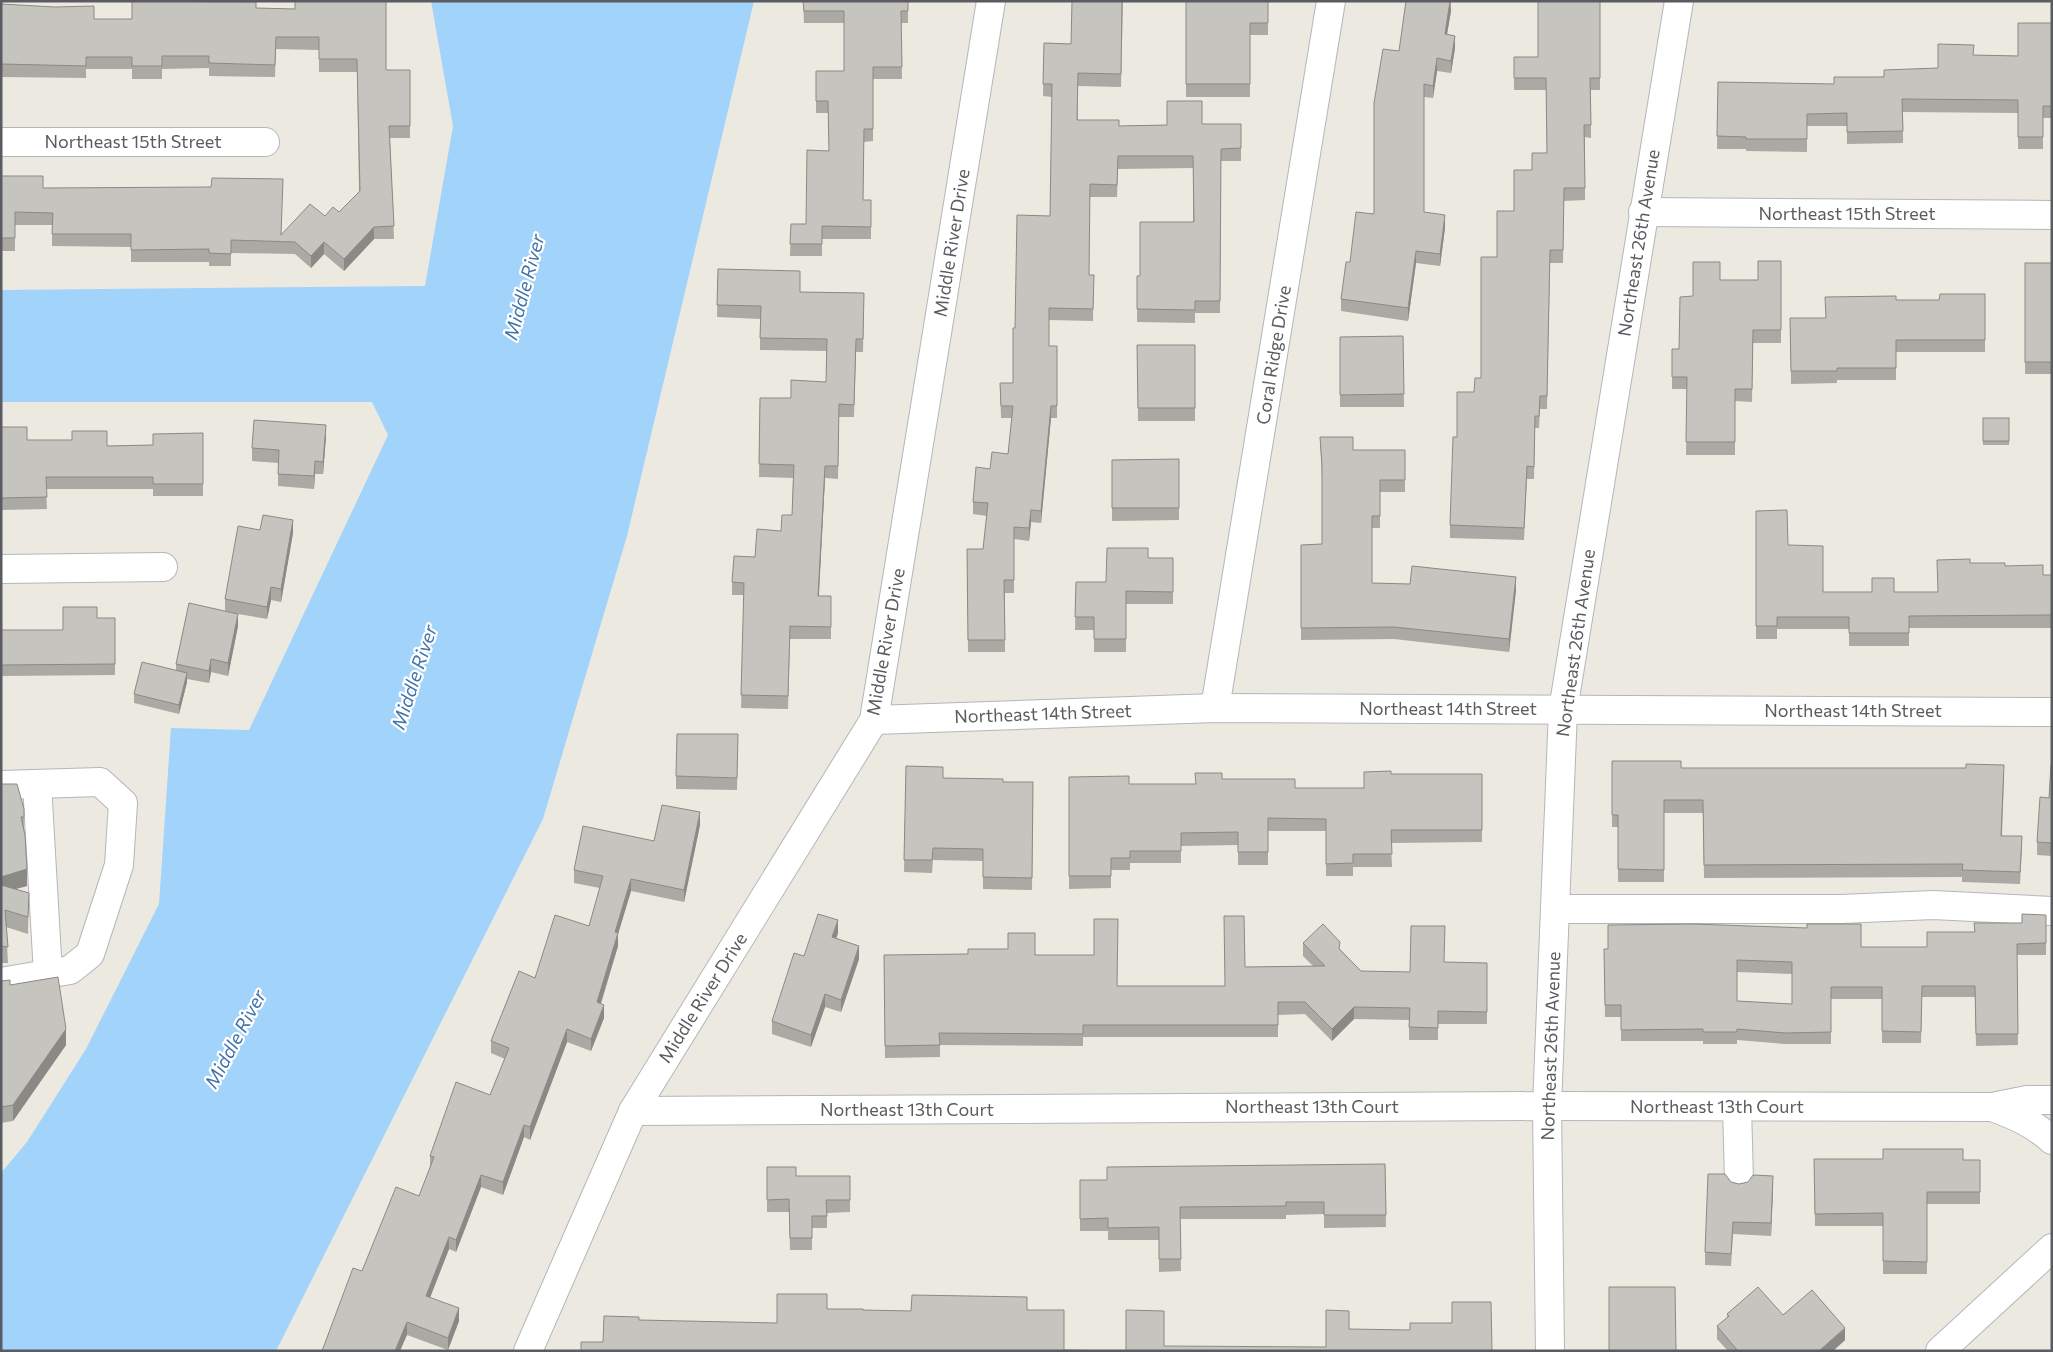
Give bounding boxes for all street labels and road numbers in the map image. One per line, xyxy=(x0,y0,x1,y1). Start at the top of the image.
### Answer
street label: Northeast 15th Street xyxy=(44,130,222,152)
street label: Northeast 26th Avenue xyxy=(1612,148,1664,338)
street label: Middle River Drive xyxy=(928,167,974,318)
street label: Northeast 15th Street xyxy=(1758,202,1936,224)
street label: Coral Ridge Drive xyxy=(1251,284,1295,426)
street label: Northeast 26th Avenue xyxy=(1551,548,1599,738)
street label: Middle River Drive xyxy=(861,566,909,717)
street label: Northeast 14th Street xyxy=(1359,697,1537,719)
street label: Northeast 14th Street xyxy=(954,699,1132,727)
street label: Northeast 14th Street xyxy=(1764,699,1942,721)
street label: Middle River Drive xyxy=(653,928,751,1067)
street label: Northeast 26th Avenue xyxy=(1536,951,1564,1141)
street label: Northeast 13th Court xyxy=(1225,1095,1399,1117)
street label: Northeast 13th Court xyxy=(1630,1095,1804,1117)
street label: Northeast 13th Court xyxy=(820,1098,994,1120)

